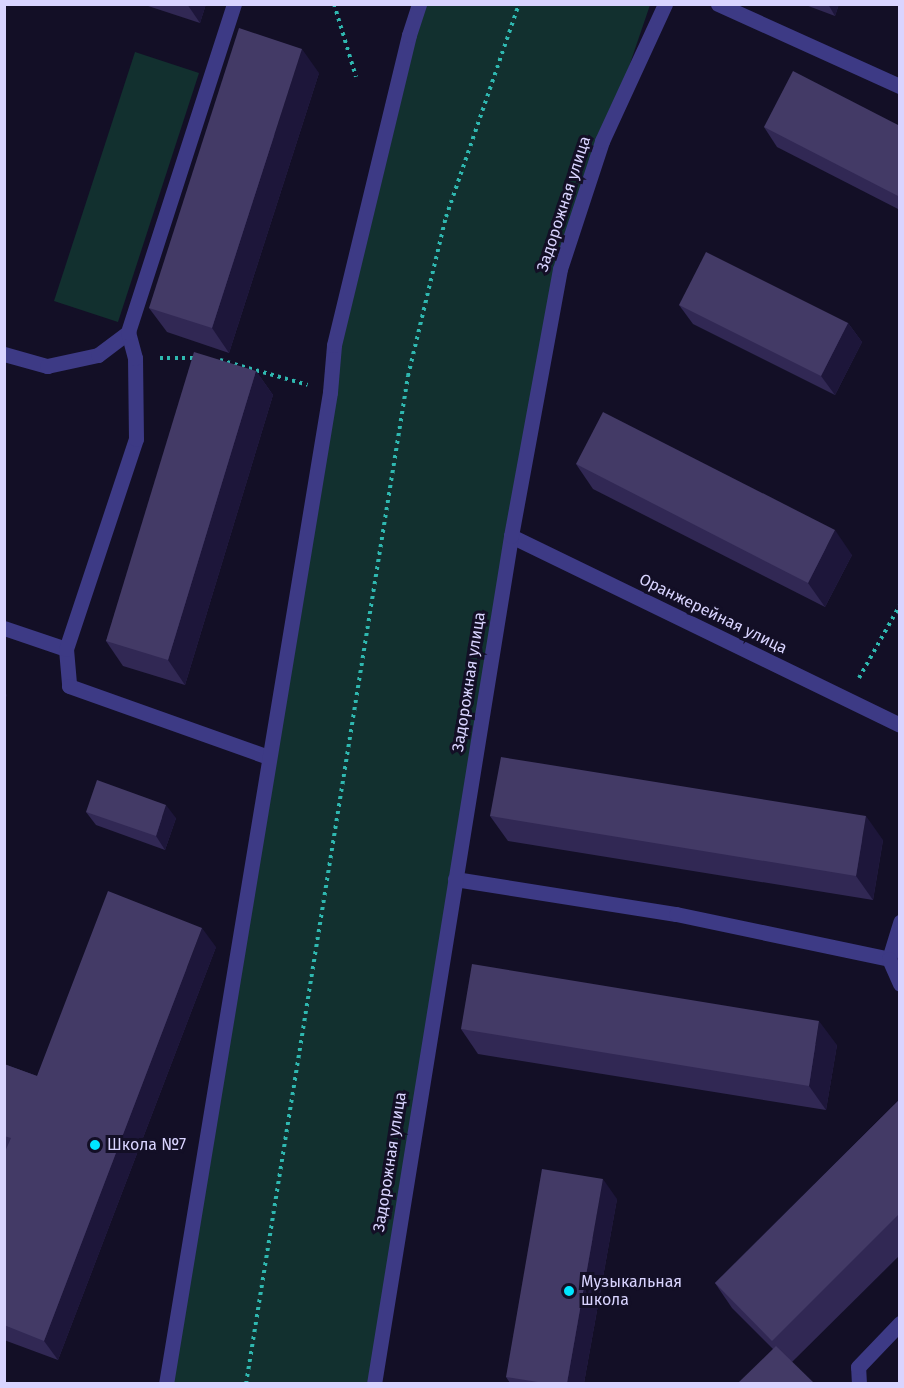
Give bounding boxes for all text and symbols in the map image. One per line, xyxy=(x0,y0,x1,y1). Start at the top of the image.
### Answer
street label: Задорожная улица xyxy=(533,134,595,274)
street label: Оранжерейная улица xyxy=(636,570,790,658)
street label: Задорожная улица xyxy=(448,611,490,753)
street label: Задорожная улица xyxy=(369,1091,411,1233)
place label: Школа №7 xyxy=(107,1135,186,1155)
marker: Школа №7 xyxy=(88,1138,102,1152)
place label: Музыкальная школа xyxy=(581,1272,682,1310)
marker: Музыкальная школа xyxy=(562,1284,576,1298)

